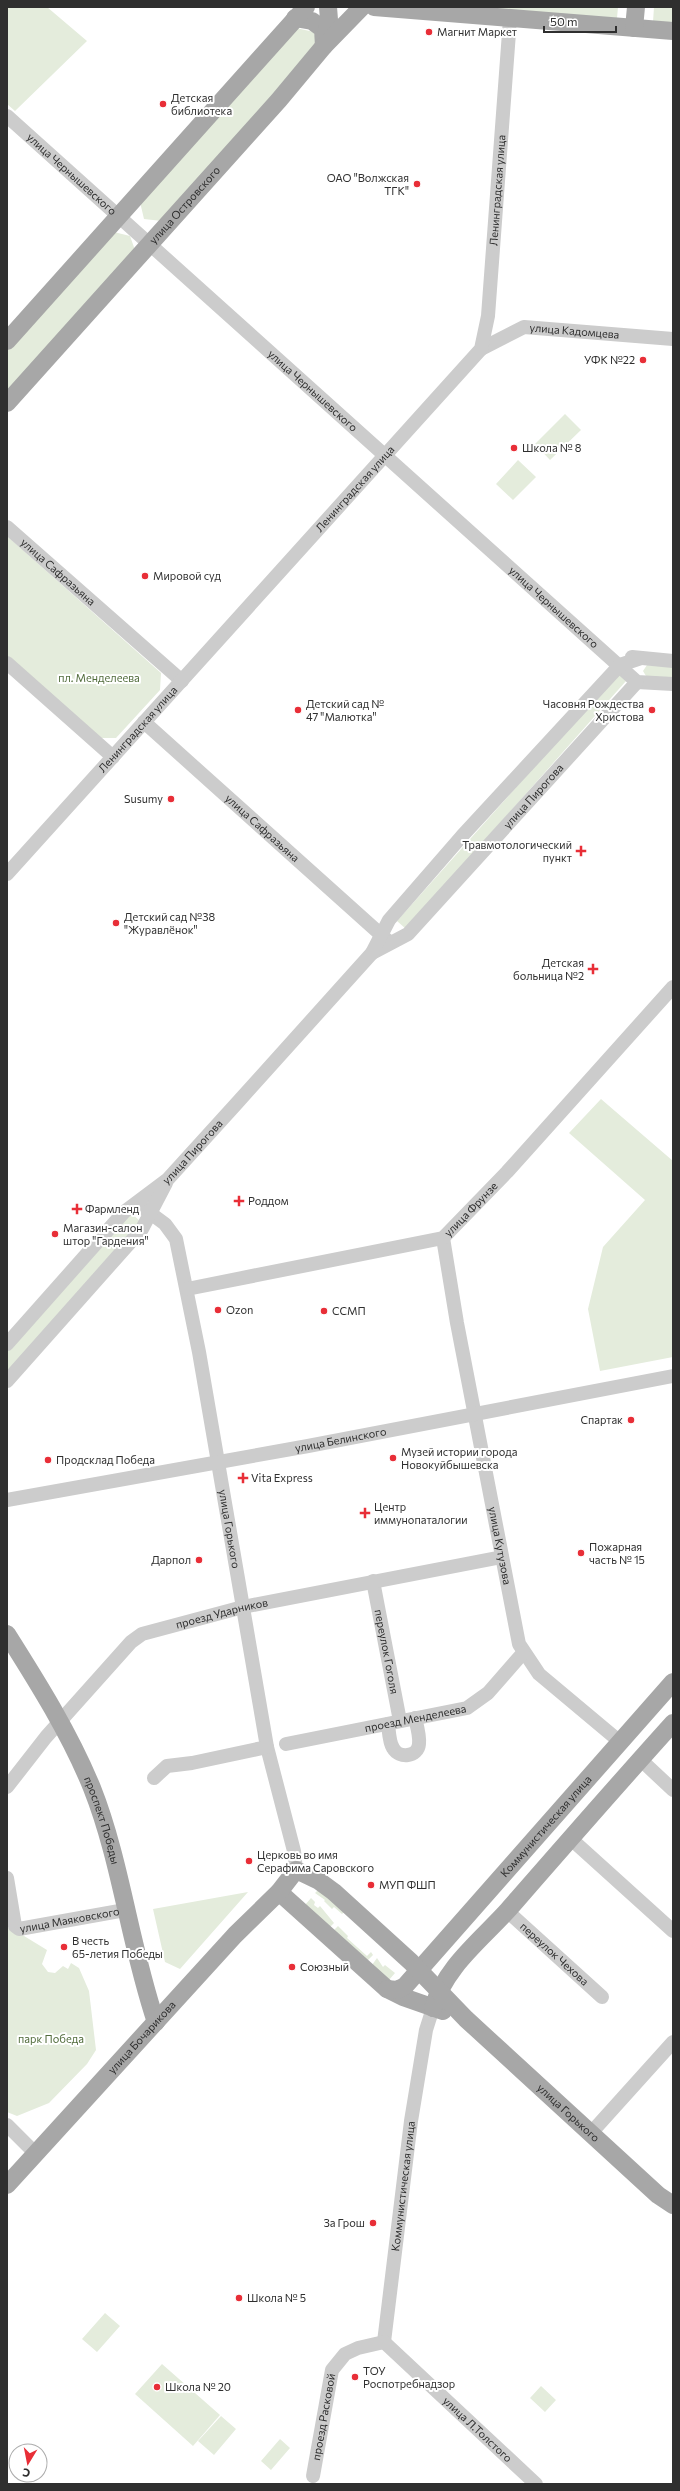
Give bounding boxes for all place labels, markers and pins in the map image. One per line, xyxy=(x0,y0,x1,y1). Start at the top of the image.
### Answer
place label: Магнит Маркет xyxy=(437,25,517,38)
marker: Магнит Маркет xyxy=(424,27,434,37)
place label: Детская библиотека xyxy=(171,91,232,117)
marker: Детская библиотека xyxy=(158,99,168,109)
place label: ОАО "Волжская ТГК" xyxy=(327,171,409,197)
marker: ОАО "Волжская ТГК" xyxy=(412,179,422,189)
place label: УФК №22 xyxy=(584,353,635,366)
marker: УФК №22 xyxy=(638,355,648,365)
place label: Школа № 8 xyxy=(522,441,582,454)
marker: Школа № 8 xyxy=(509,443,519,453)
place label: Мировой суд xyxy=(153,569,221,582)
marker: Мировой суд xyxy=(140,571,150,581)
place label: Детский сад № 47 "Малютка" xyxy=(306,697,384,723)
place label: Часовня Рождества Христова xyxy=(543,697,644,723)
marker: Детский сад № 47 "Малютка" xyxy=(293,705,303,715)
marker: Часовня Рождества Христова xyxy=(647,705,657,715)
place label: Susumy xyxy=(124,792,163,805)
marker: Susumy xyxy=(166,794,176,804)
place label: Травмотологический пункт xyxy=(462,838,572,864)
marker: Травмотологический пункт xyxy=(575,845,587,857)
place label: Детский сад №38 "Журавлёнок" xyxy=(124,910,215,936)
marker: Детский сад №38 "Журавлёнок" xyxy=(111,918,121,928)
place label: Детская больница №2 xyxy=(513,956,584,982)
marker: Детская больница №2 xyxy=(587,963,599,975)
place label: Роддом xyxy=(248,1194,289,1207)
marker: Роддом xyxy=(233,1195,245,1207)
place label: Фармленд xyxy=(85,1202,140,1215)
marker: Фармленд xyxy=(72,1204,82,1214)
place label: Магазин-салон штор "Гардения" xyxy=(63,1221,149,1247)
marker: Магазин-салон штор "Гардения" xyxy=(50,1229,60,1239)
place label: Ozon xyxy=(226,1303,253,1316)
place label: ССМП xyxy=(332,1304,366,1317)
marker: Ozon xyxy=(213,1305,223,1315)
marker: ССМП xyxy=(319,1306,329,1316)
place label: Спартак xyxy=(580,1413,623,1426)
marker: Спартак xyxy=(626,1415,636,1425)
place label: Музей истории города Новокуйбышевска xyxy=(401,1445,517,1471)
place label: Продсклад Победа xyxy=(56,1453,155,1466)
marker: Музей истории города Новокуйбышевска xyxy=(388,1453,398,1463)
marker: Продсклад Победа xyxy=(43,1455,53,1465)
place label: Vita Express xyxy=(251,1471,313,1484)
marker: Vita Express xyxy=(238,1473,248,1483)
place label: Центр иммунопаталогии xyxy=(374,1500,468,1526)
marker: Центр иммунопаталогии xyxy=(359,1507,371,1519)
place label: Пожарная часть № 15 xyxy=(589,1540,645,1566)
marker: Пожарная часть № 15 xyxy=(576,1548,586,1558)
place label: Дарпол xyxy=(151,1553,191,1566)
marker: Дарпол xyxy=(194,1555,204,1565)
place label: Церковь во имя Серафима Саровского xyxy=(257,1848,375,1874)
marker: Церковь во имя Серафима Саровского xyxy=(244,1856,254,1866)
place label: МУП ФШП xyxy=(379,1878,436,1891)
marker: МУП ФШП xyxy=(366,1880,376,1890)
place label: В честь 65-летия Победы xyxy=(72,1934,163,1960)
marker: В честь 65-летия Победы xyxy=(59,1942,69,1952)
place label: Союзный xyxy=(300,1960,349,1973)
marker: Союзный xyxy=(287,1962,297,1972)
place label: За Грош xyxy=(323,2216,365,2229)
marker: За Грош xyxy=(368,2218,378,2228)
place label: Школа № 5 xyxy=(247,2291,306,2304)
marker: Школа № 5 xyxy=(234,2293,244,2303)
place label: ТОУ Роспотребнадзор xyxy=(363,2364,455,2390)
marker: ТОУ Роспотребнадзор xyxy=(350,2372,360,2382)
place label: Школа № 20 xyxy=(165,2380,231,2393)
marker: Школа № 20 xyxy=(152,2382,162,2392)

